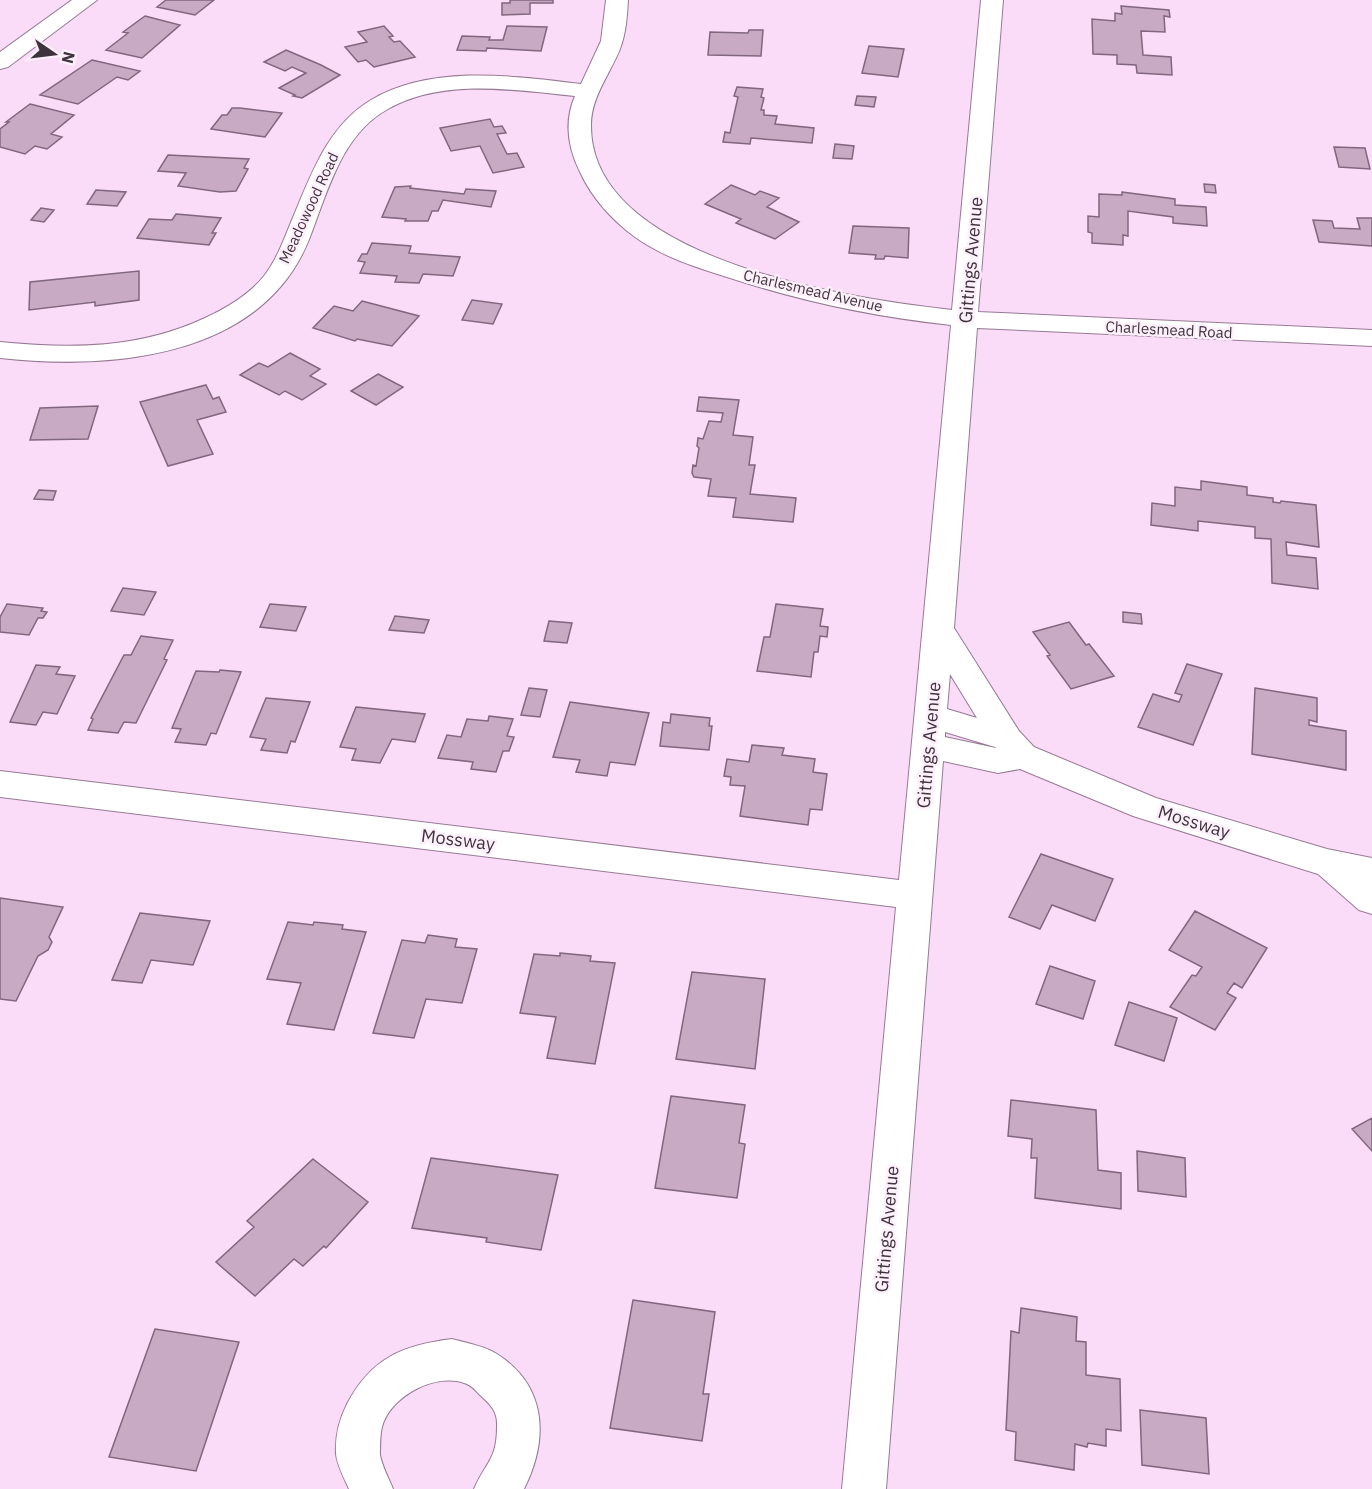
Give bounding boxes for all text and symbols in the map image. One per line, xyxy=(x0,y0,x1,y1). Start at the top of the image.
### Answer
north arrow xyxy=(24,24,84,84)
text: N xyxy=(57,50,80,66)
street label: Meadowood Road xyxy=(274,149,343,266)
street label: Gittings Avenue xyxy=(954,196,987,324)
street label: Charlesmead Avenue xyxy=(741,265,885,316)
street label: Charlesmead Road xyxy=(1105,317,1233,342)
street label: Gittings Avenue xyxy=(912,681,945,809)
street label: Mossway xyxy=(1155,800,1233,843)
street label: Mossway xyxy=(420,824,496,855)
street label: Gittings Avenue xyxy=(870,1165,903,1293)

